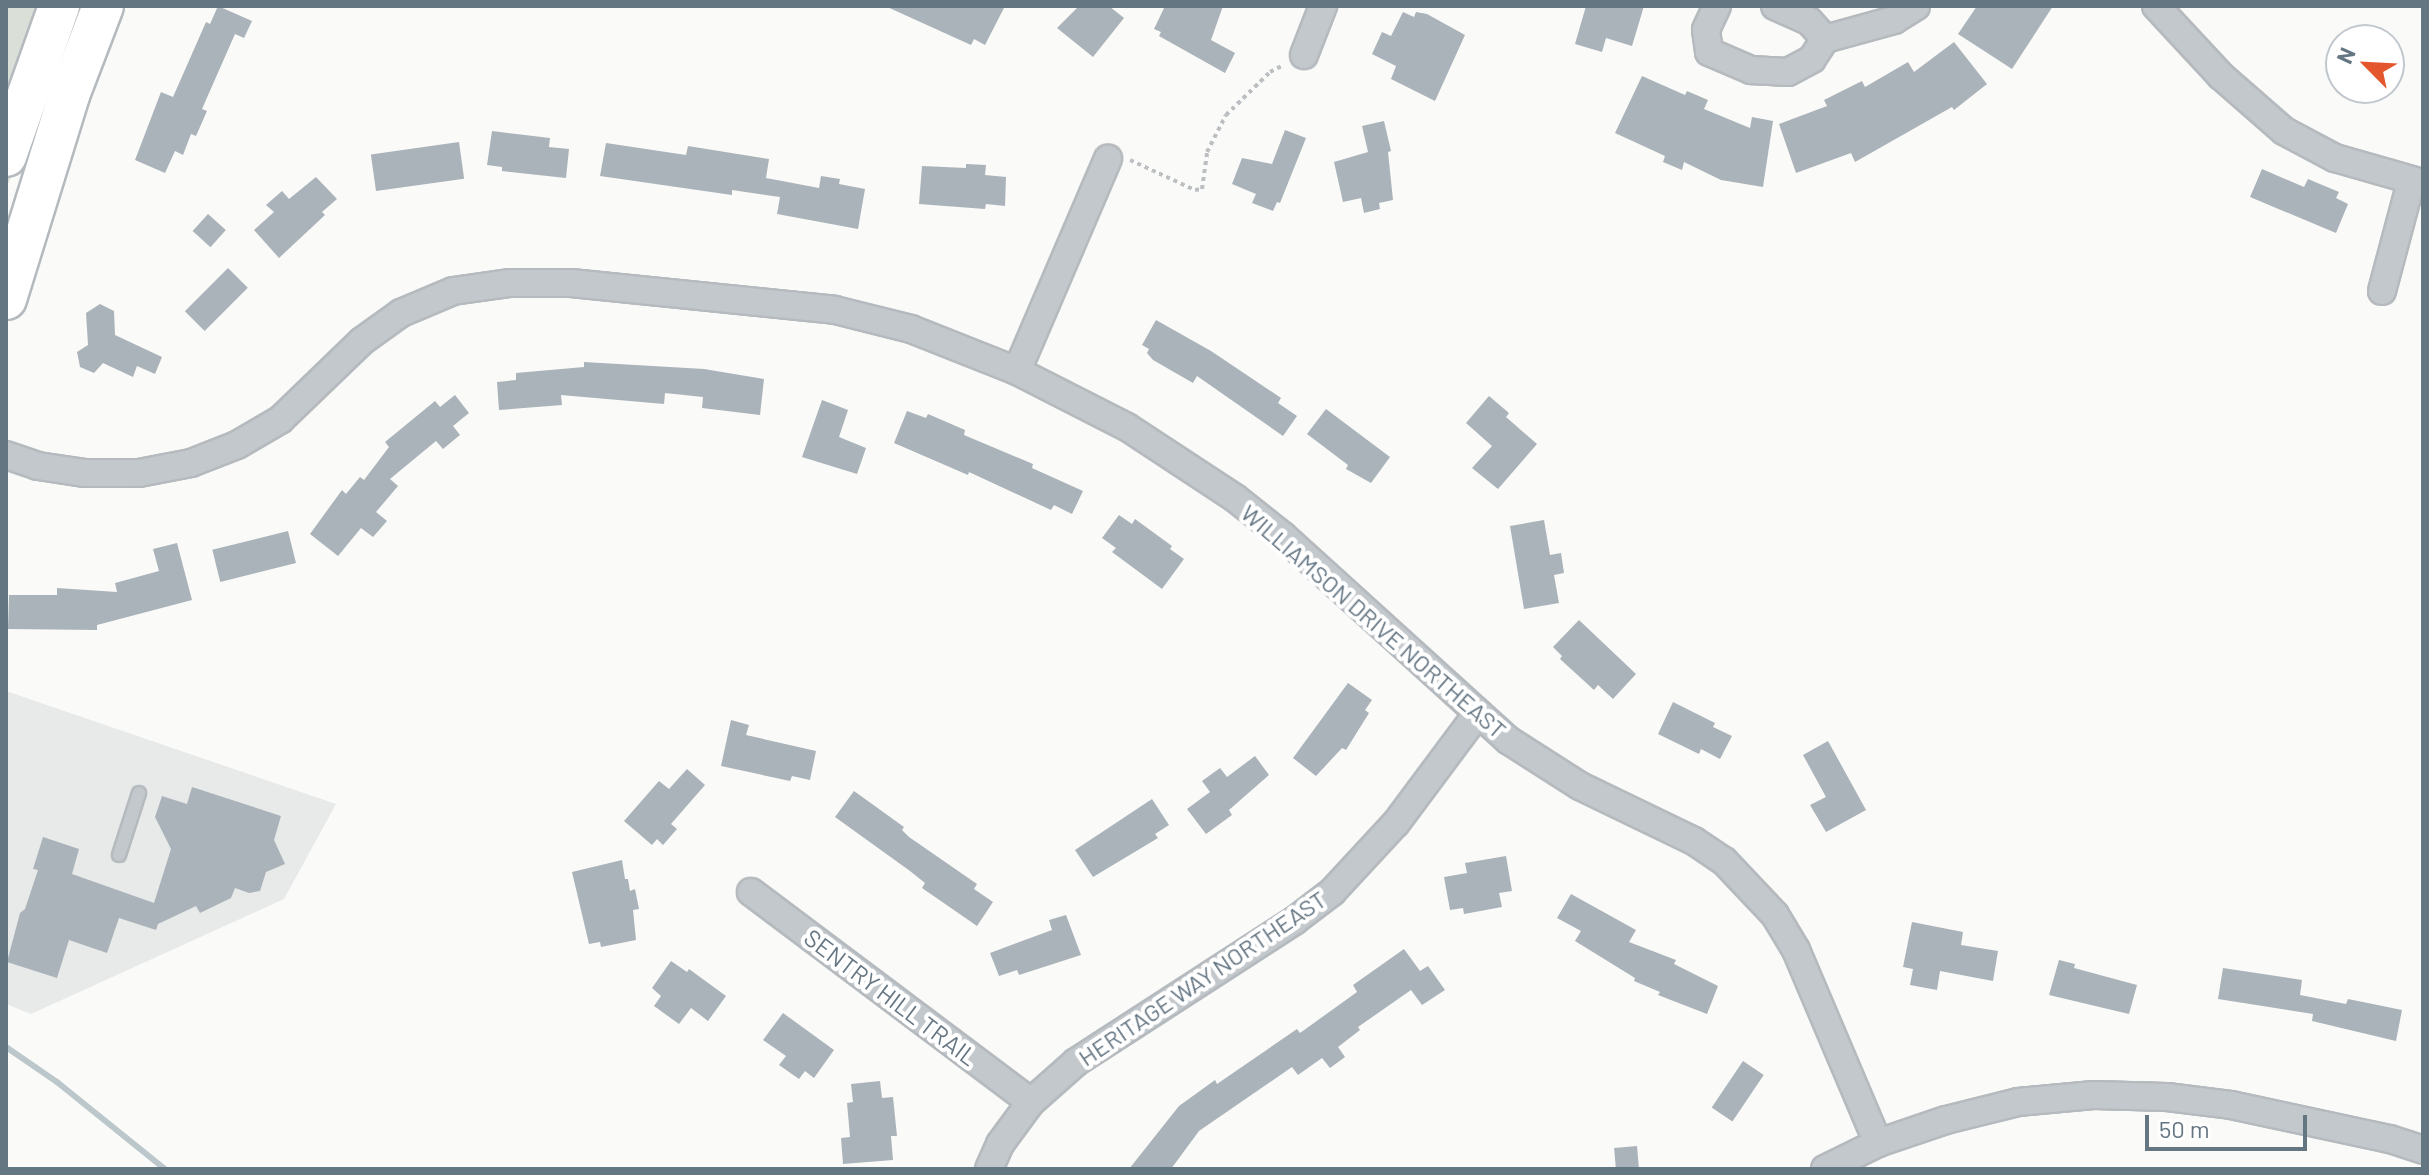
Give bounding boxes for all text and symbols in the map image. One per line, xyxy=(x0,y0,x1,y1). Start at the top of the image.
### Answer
north arrow xyxy=(2325,24,2405,104)
text: N xyxy=(2330,43,2360,67)
street label: WILLIAMSON DRIVE NORTHEAST xyxy=(1236,498,1512,744)
street label: HERITAGE WAY NORTHEAST xyxy=(1073,884,1331,1072)
street label: SENTRY HILL TRAIL xyxy=(799,923,983,1071)
scale bar xyxy=(2149,1099,2311,1149)
text: 50 m xyxy=(2159,1114,2210,1143)

